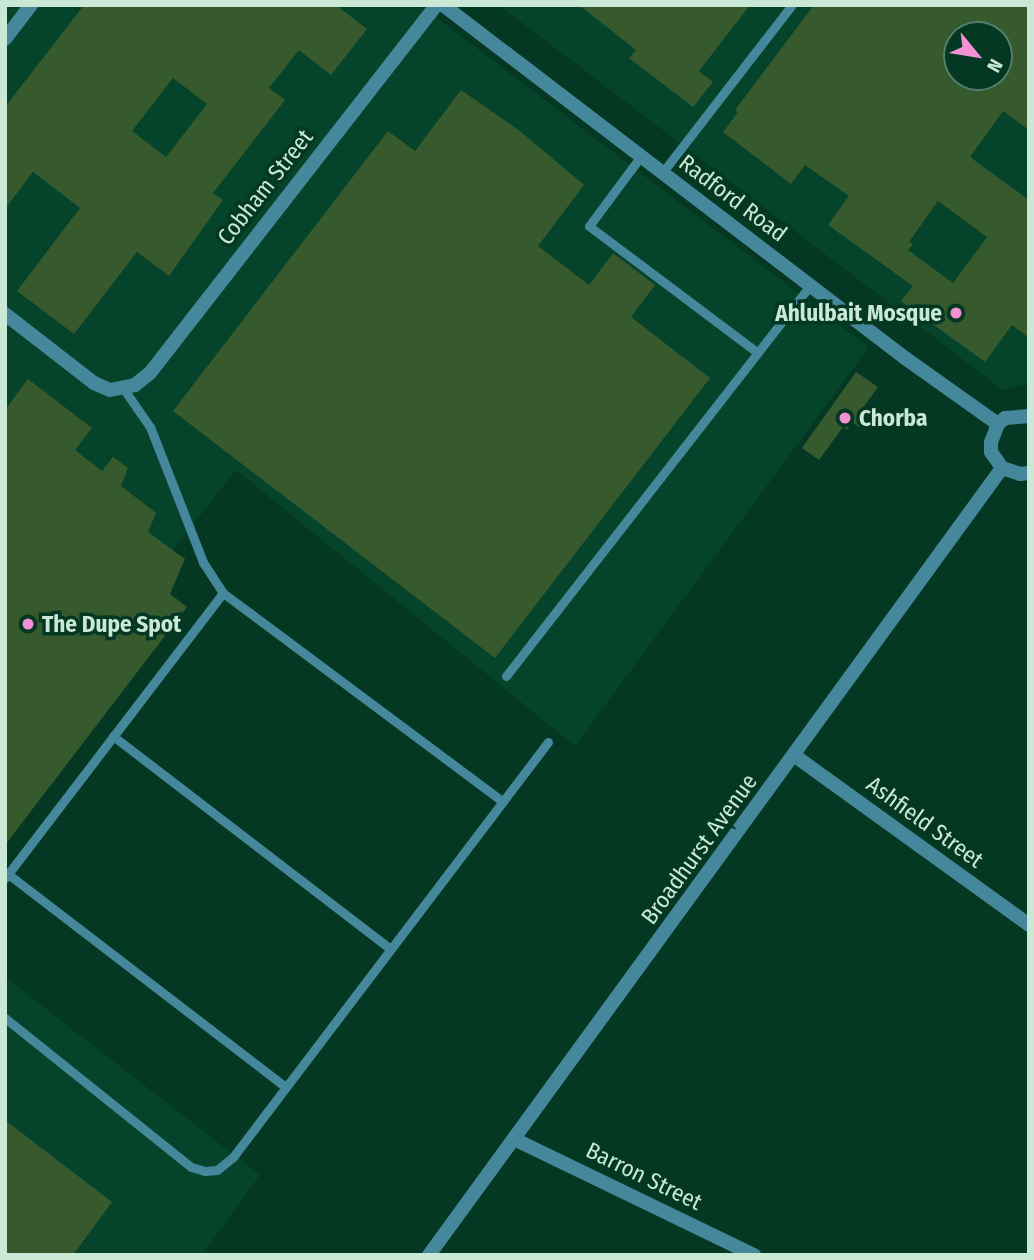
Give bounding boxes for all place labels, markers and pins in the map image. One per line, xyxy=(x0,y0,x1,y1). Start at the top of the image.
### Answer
place label: Ahlulbait Mosque xyxy=(775,299,942,327)
marker: Ahlulbait Mosque xyxy=(948,305,964,321)
place label: Chorba xyxy=(859,404,927,432)
marker: Chorba xyxy=(837,410,853,426)
place label: The Dupe Spot xyxy=(42,610,181,638)
marker: The Dupe Spot xyxy=(20,616,36,632)

